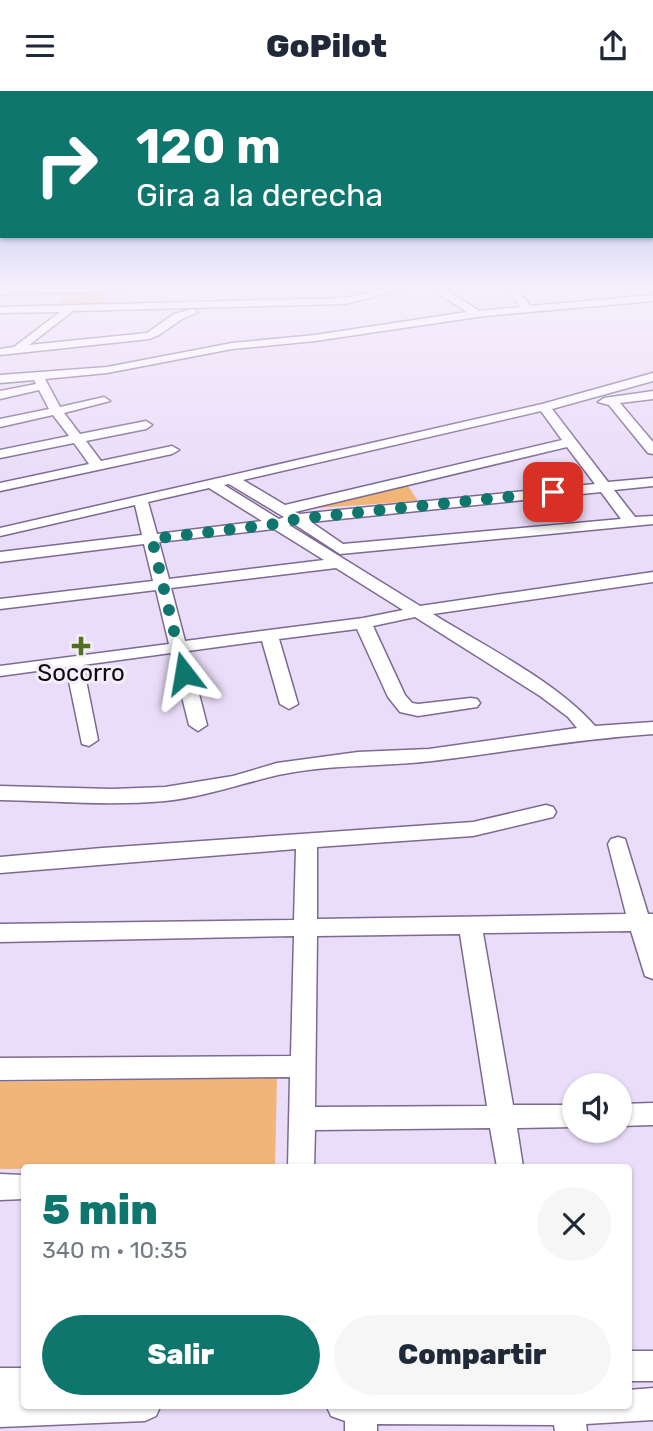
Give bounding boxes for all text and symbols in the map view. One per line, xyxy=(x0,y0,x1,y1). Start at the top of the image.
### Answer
icon: menu xyxy=(21,27,59,65)
text: GoPilot xyxy=(266,27,387,65)
icon: share xyxy=(594,27,632,65)
text: 120 m xyxy=(136,117,281,175)
icon: right xyxy=(21,119,112,210)
text: Gira a la derecha xyxy=(136,176,383,214)
pin xyxy=(523,462,583,522)
icon: arrive xyxy=(534,473,572,511)
marker: Socorro xyxy=(71,636,91,656)
position arrow xyxy=(147,636,221,710)
place label: Socorro xyxy=(37,659,125,687)
map controls xyxy=(562,1073,632,1143)
button: sound xyxy=(562,1073,632,1143)
text: 5 min xyxy=(42,1185,158,1235)
button: close xyxy=(537,1187,611,1261)
text: 340 m · 10:35 xyxy=(42,1236,187,1264)
button: Salir xyxy=(42,1315,320,1395)
button: Compartir xyxy=(334,1315,611,1395)

